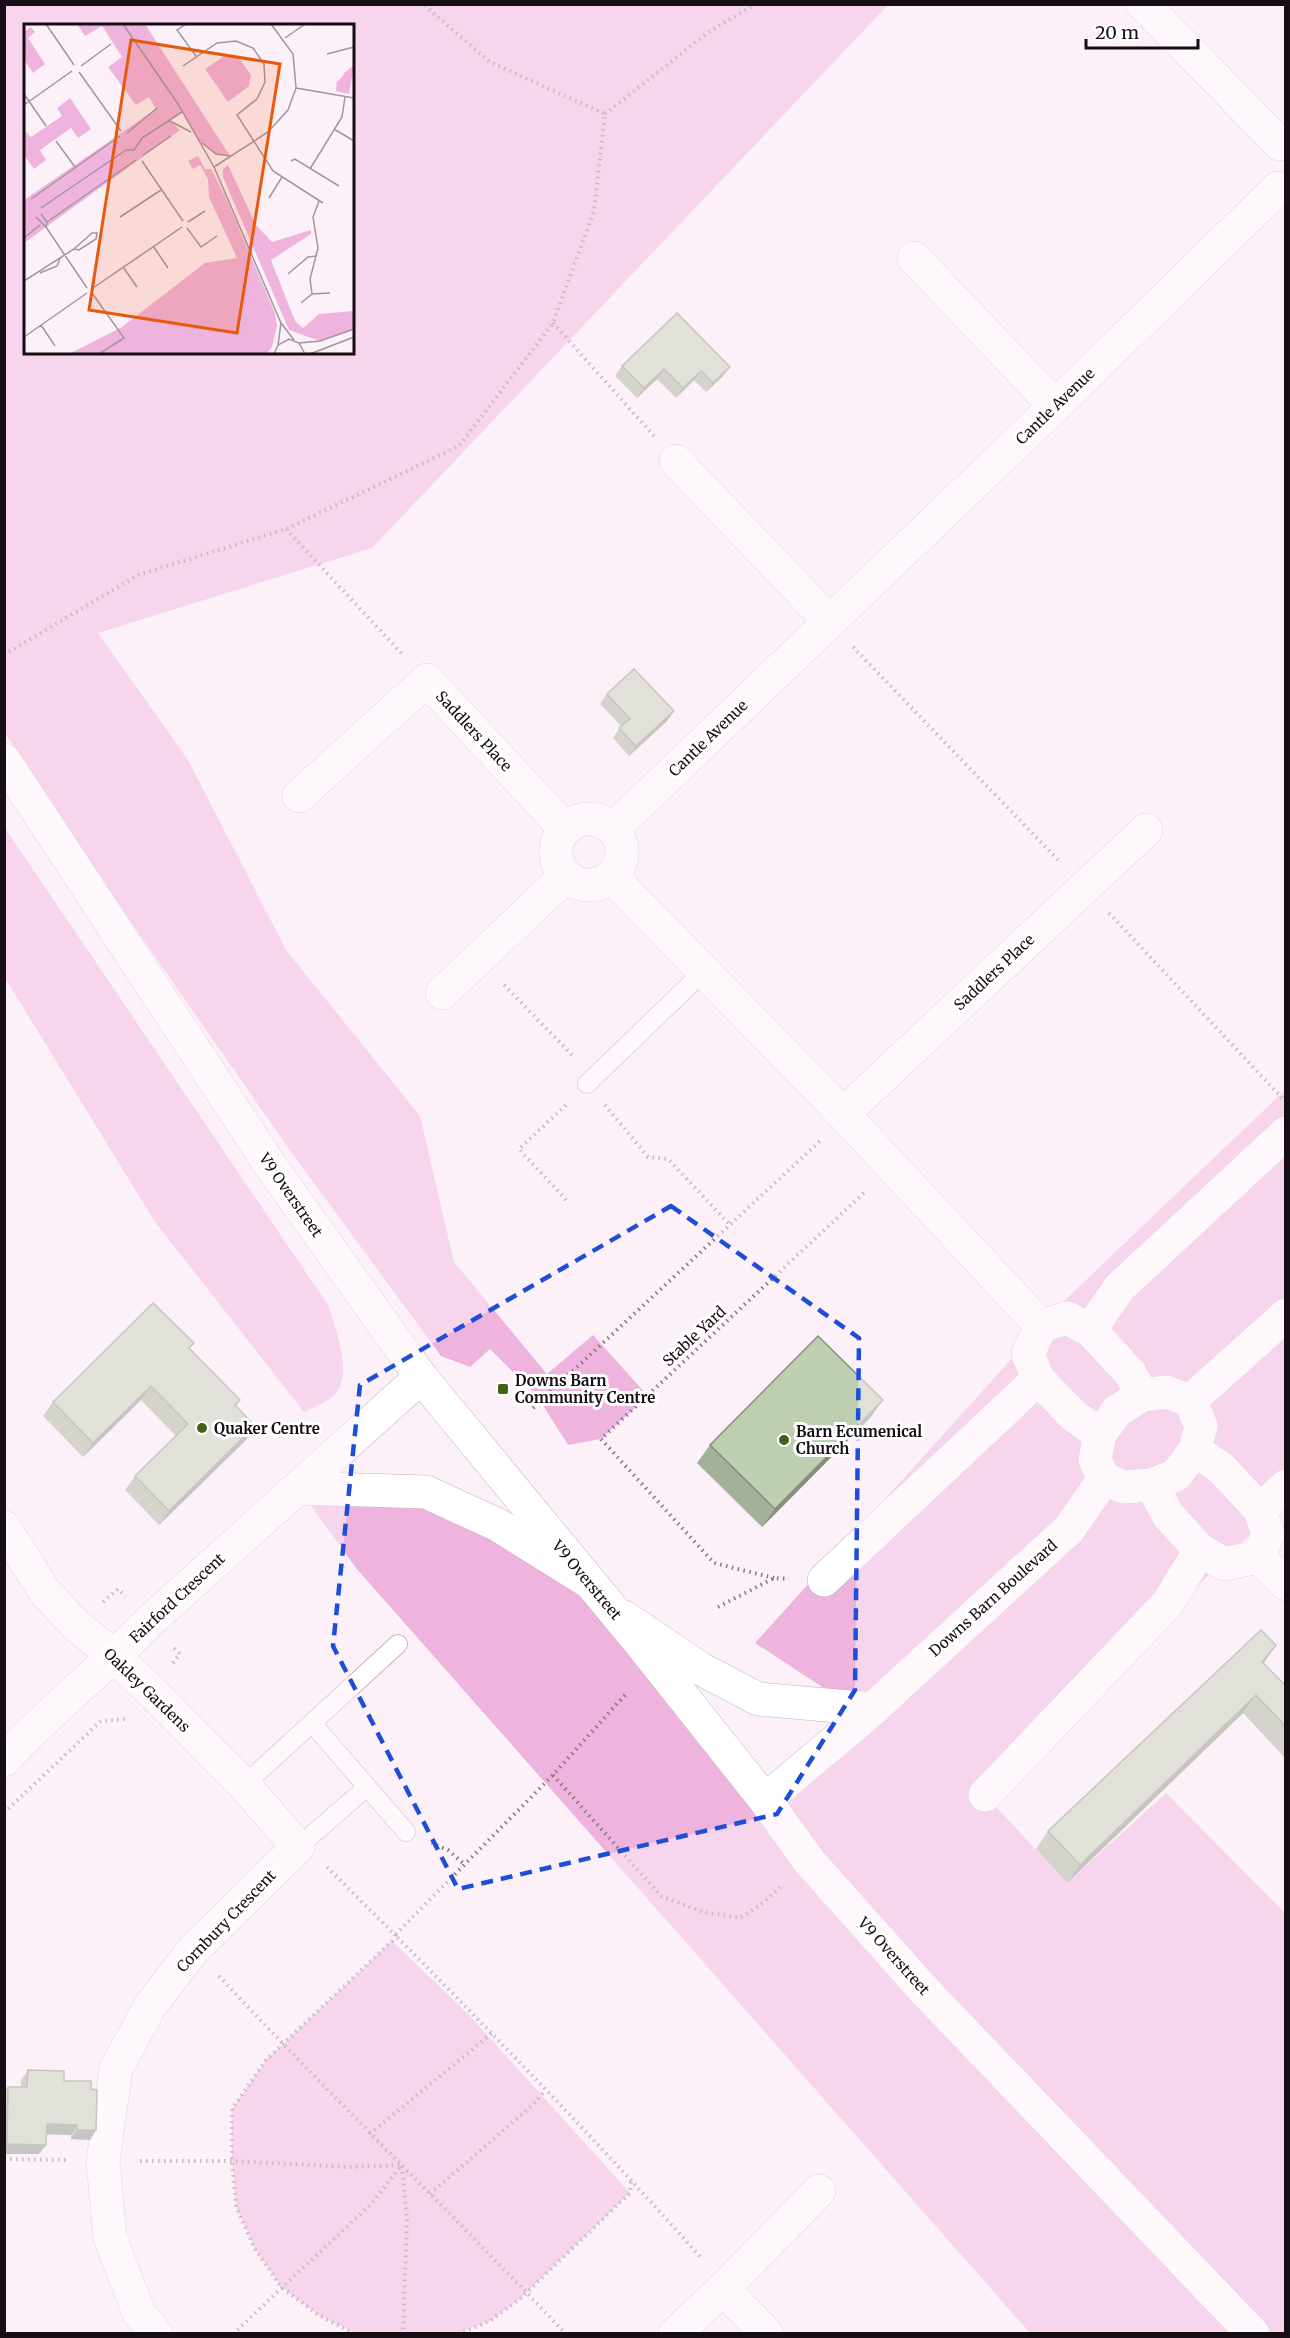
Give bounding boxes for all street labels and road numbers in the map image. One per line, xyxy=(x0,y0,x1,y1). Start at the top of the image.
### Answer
street label: Cantle Avenue xyxy=(1012,364,1098,448)
street label: Saddlers Place xyxy=(432,687,516,775)
street label: Cantle Avenue xyxy=(665,696,751,780)
street label: Saddlers Place xyxy=(950,930,1038,1014)
street label: V9 Overstreet xyxy=(255,1149,327,1241)
street label: Stable Yard xyxy=(658,1302,730,1370)
street label: Downs Barn Boulevard xyxy=(925,1535,1061,1661)
street label: V9 Overstreet xyxy=(548,1536,626,1624)
street label: Fairford Crescent xyxy=(125,1549,229,1647)
street label: Oakley Gardens xyxy=(100,1644,194,1736)
street label: Cornbury Crescent xyxy=(172,1866,280,1976)
street label: V9 Overstreet xyxy=(853,1912,934,1999)

